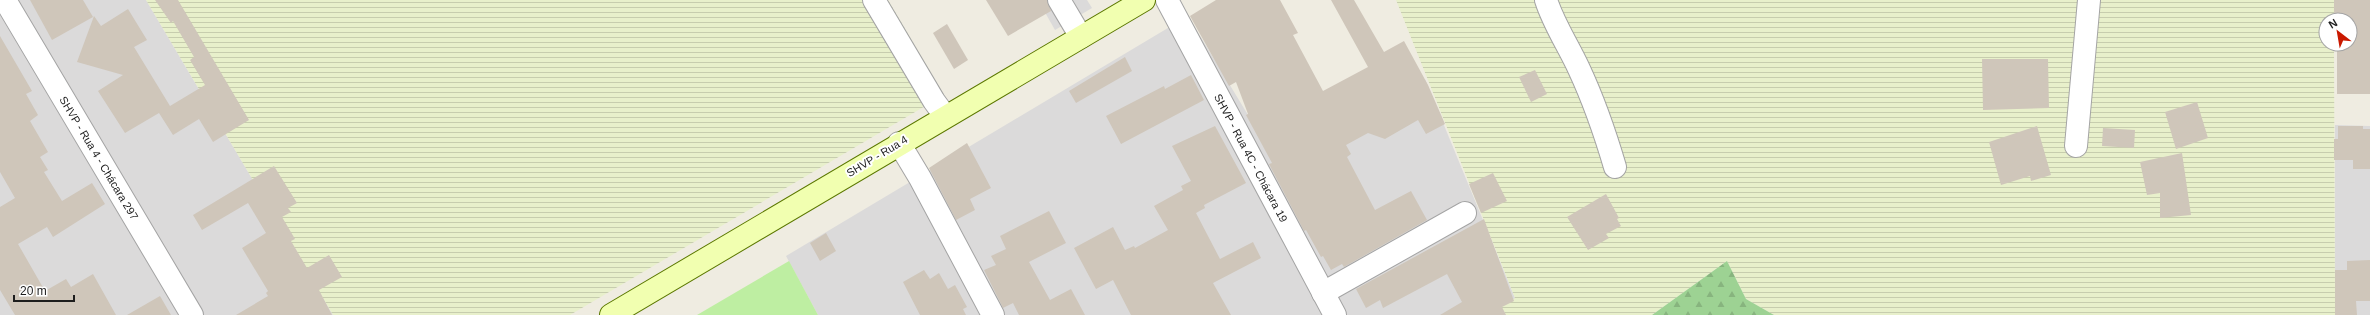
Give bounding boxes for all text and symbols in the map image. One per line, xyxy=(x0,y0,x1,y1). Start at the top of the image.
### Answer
north arrow xyxy=(2318,12,2358,52)
text: N xyxy=(2326,16,2339,31)
street label: SHVP - Rua 4C - Chácara 19 xyxy=(1212,92,1290,224)
street label: SHVP - Rua 4 - Chácara 297 xyxy=(57,94,141,222)
street label: SHVP - Rua 4 xyxy=(844,133,910,179)
scale bar xyxy=(14,277,74,303)
text: 20 m xyxy=(20,284,47,298)

